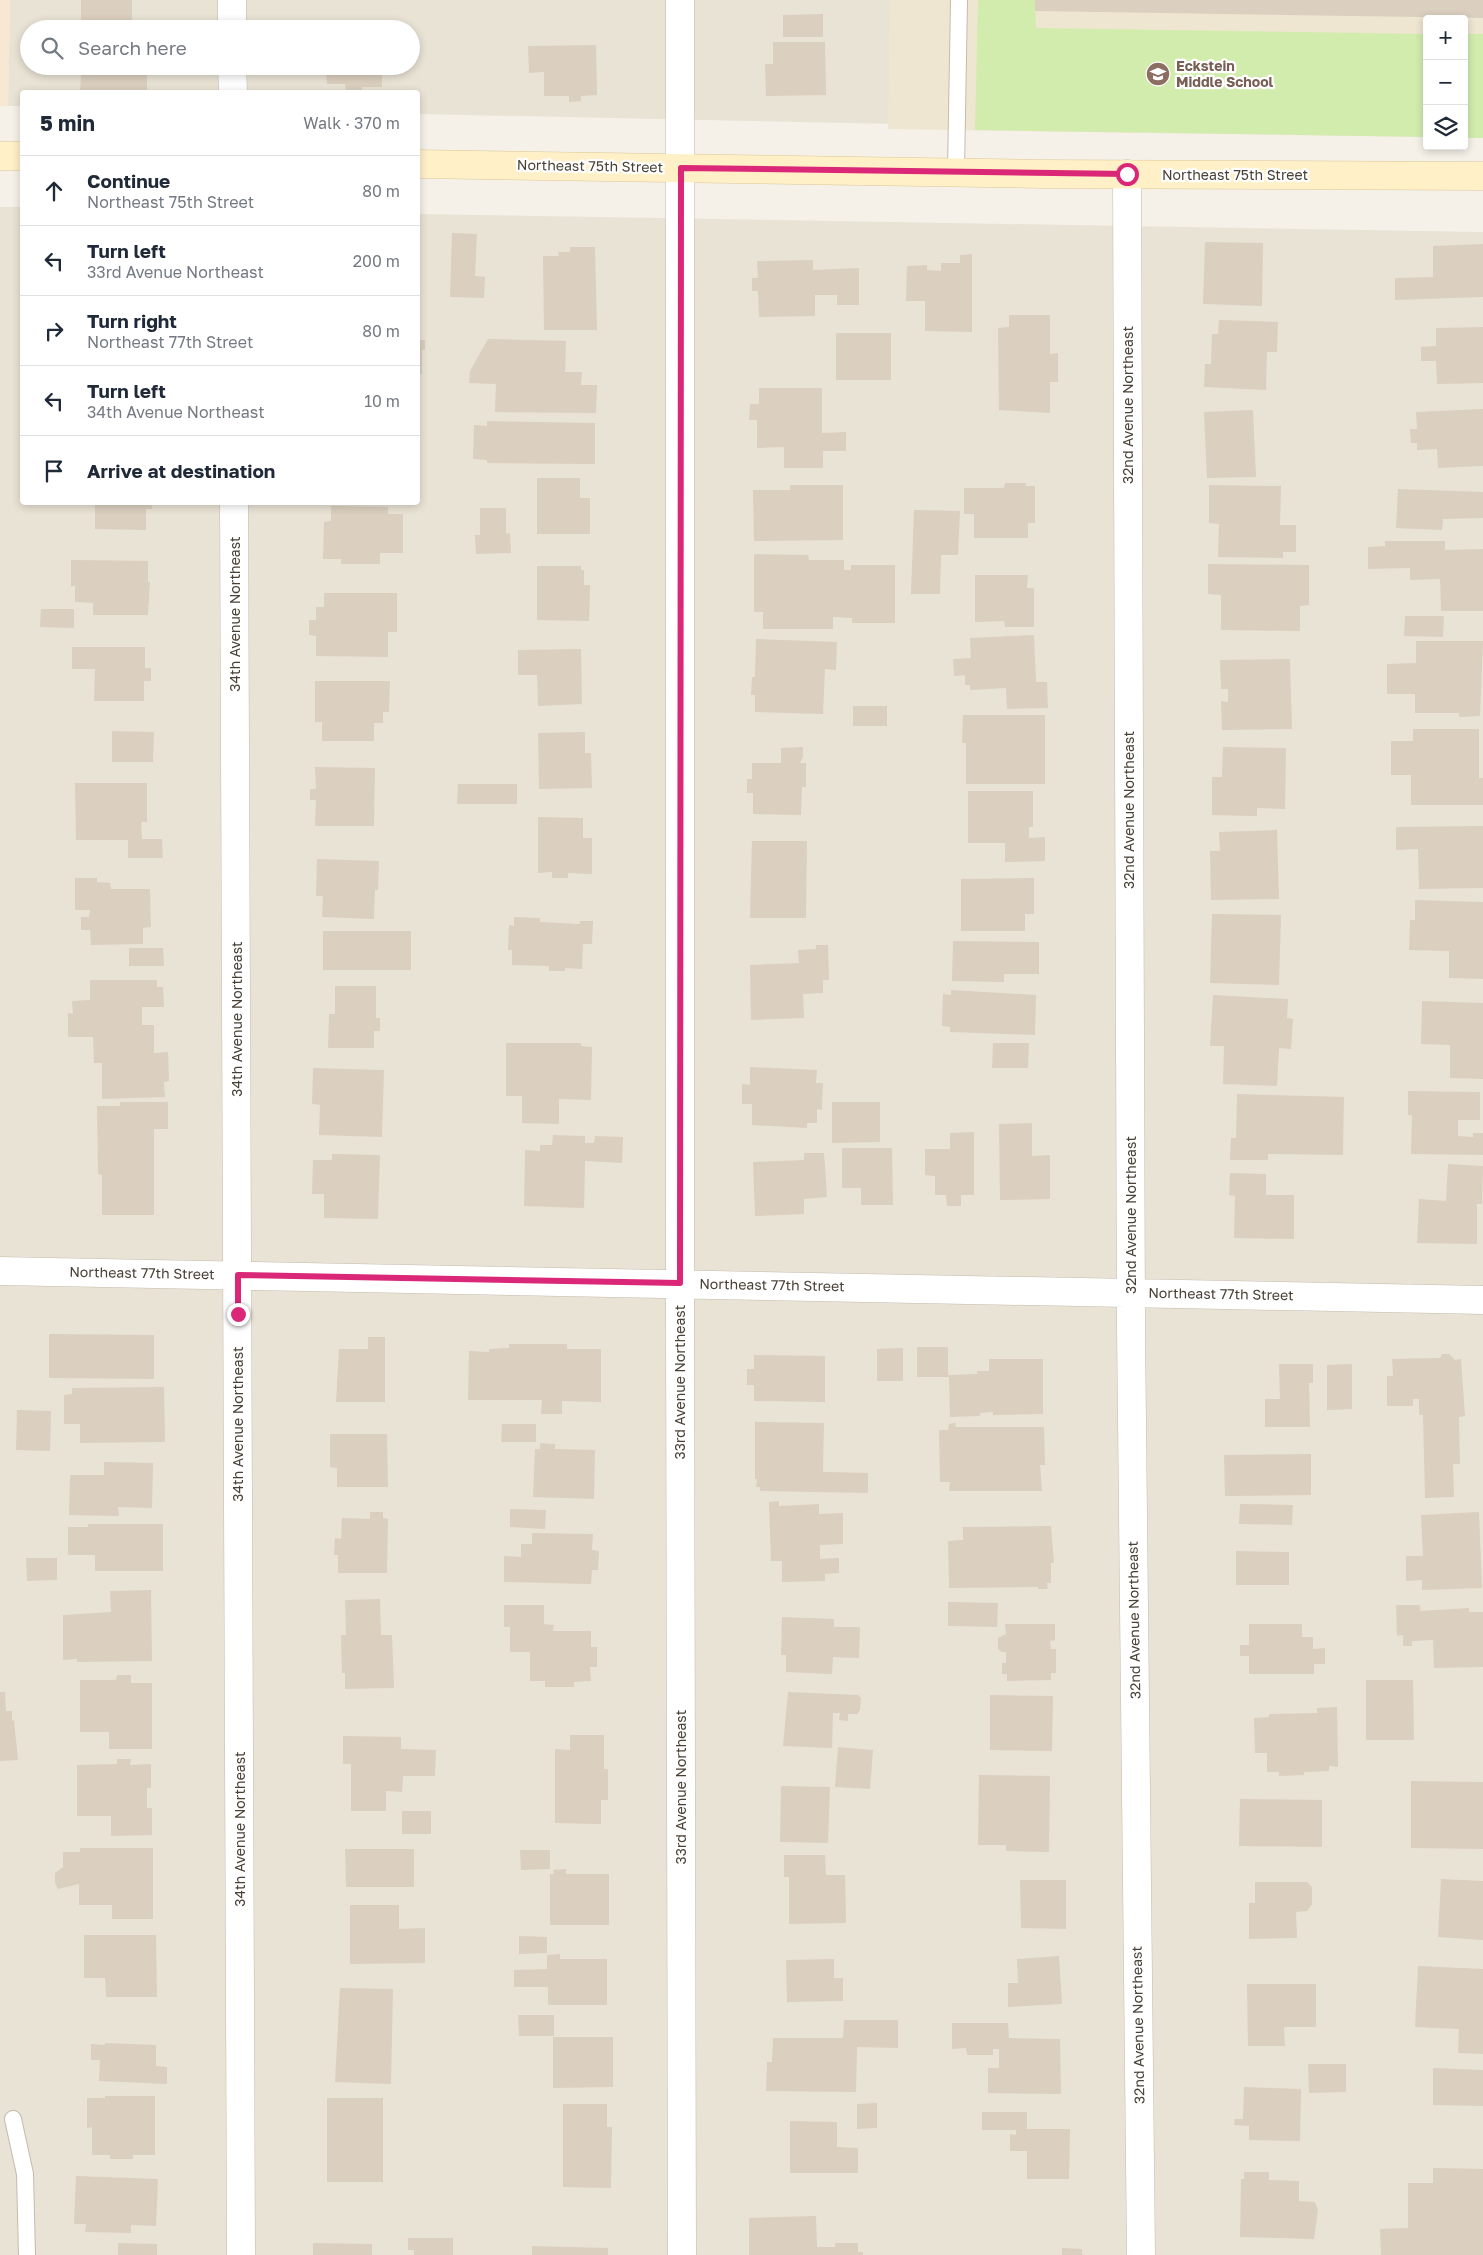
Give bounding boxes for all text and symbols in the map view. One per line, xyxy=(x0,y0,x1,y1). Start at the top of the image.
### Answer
map controls xyxy=(1423,15,1468,150)
button: + xyxy=(1423,15,1468,60)
search box xyxy=(20,20,420,75)
icon: search xyxy=(38,34,66,62)
text: Search here xyxy=(78,36,187,59)
place label: Eckstein Middle School xyxy=(1176,57,1274,90)
button: − xyxy=(1423,60,1468,105)
school or university icon: Eckstein Middle School xyxy=(1145,61,1171,87)
button: layers xyxy=(1423,105,1468,150)
text: 5 min xyxy=(40,110,95,136)
text: Walk · 370 m xyxy=(303,113,400,133)
street label: Northeast 75th Street xyxy=(517,156,663,175)
route start xyxy=(1116,163,1139,186)
street label: Northeast 75th Street xyxy=(1162,166,1308,183)
text: Continue xyxy=(87,169,170,192)
icon: ahead xyxy=(40,177,68,205)
text: 80 m xyxy=(362,181,400,201)
text: Northeast 75th Street xyxy=(87,192,254,212)
text: Turn left xyxy=(87,239,166,262)
icon: left xyxy=(40,247,68,275)
text: 200 m xyxy=(353,251,400,271)
text: 33rd Avenue Northeast xyxy=(87,262,264,282)
text: Turn right xyxy=(87,309,177,332)
icon: right xyxy=(40,317,68,345)
text: 80 m xyxy=(362,321,400,341)
street label: 32nd Avenue Northeast xyxy=(1119,326,1136,484)
text: Northeast 77th Street xyxy=(87,332,253,352)
text: Turn left xyxy=(87,379,166,402)
icon: left xyxy=(40,387,68,415)
text: 10 m xyxy=(364,391,400,411)
text: 34th Avenue Northeast xyxy=(87,402,265,422)
icon: arrive xyxy=(40,457,68,485)
text: Arrive at destination xyxy=(87,459,275,482)
street label: 34th Avenue Northeast xyxy=(226,536,243,692)
street label: 32nd Avenue Northeast xyxy=(1120,731,1137,889)
street label: 34th Avenue Northeast xyxy=(228,941,245,1097)
street label: 32nd Avenue Northeast xyxy=(1122,1136,1139,1294)
street label: Northeast 77th Street xyxy=(69,1263,215,1282)
street label: Northeast 77th Street xyxy=(699,1275,845,1294)
street label: Northeast 77th Street xyxy=(1148,1284,1294,1303)
route end xyxy=(227,1303,250,1326)
street label: 33rd Avenue Northeast xyxy=(671,1305,688,1459)
street label: 34th Avenue Northeast xyxy=(229,1346,246,1502)
street label: 32nd Avenue Northeast xyxy=(1124,1541,1143,1699)
street label: 33rd Avenue Northeast xyxy=(672,1710,689,1864)
street label: 34th Avenue Northeast xyxy=(231,1751,248,1907)
street label: 32nd Avenue Northeast xyxy=(1128,1946,1147,2104)

